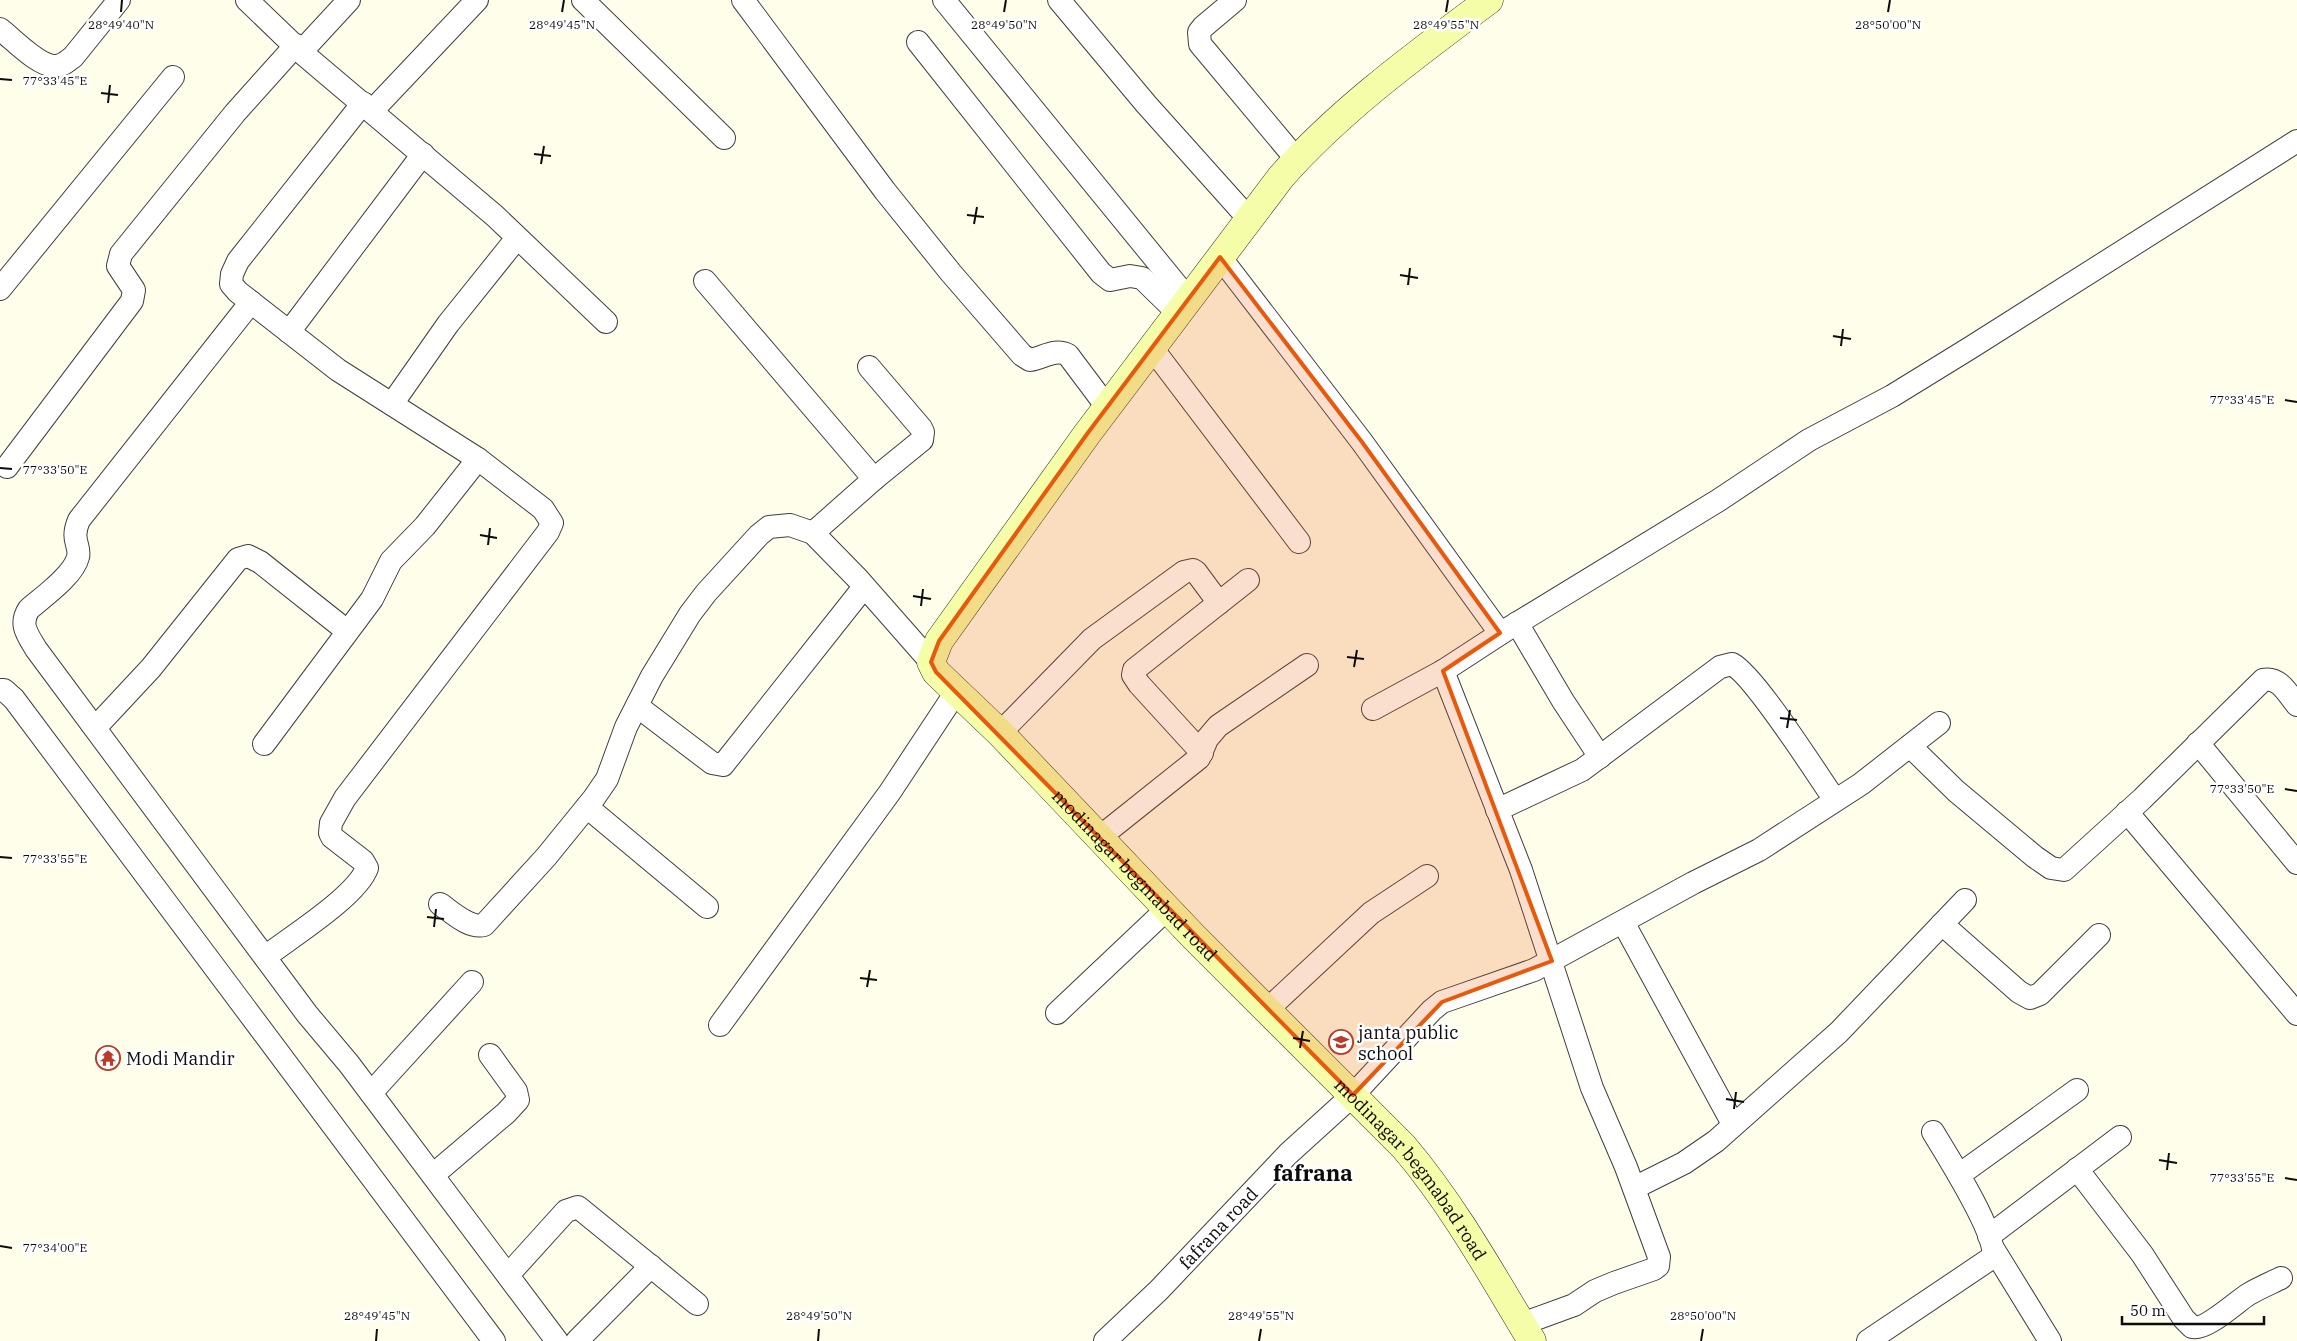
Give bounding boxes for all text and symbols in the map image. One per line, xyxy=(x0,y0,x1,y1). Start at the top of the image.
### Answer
text: 28°49'40"N xyxy=(88,17,154,32)
text: 28°49'45"N xyxy=(529,17,595,32)
text: 28°49'50"N xyxy=(971,17,1037,32)
text: 28°49'55"N xyxy=(1413,17,1479,32)
text: 28°50'00"N xyxy=(1855,17,1921,32)
text: 77°33'45"E xyxy=(23,73,87,88)
text: 77°33'45"E xyxy=(2210,392,2274,407)
text: 77°33'50"E xyxy=(23,462,87,477)
text: 77°33'50"E xyxy=(2210,781,2274,796)
street label: modinagar begmabad road xyxy=(1048,784,1223,966)
text: 77°33'55"E xyxy=(23,851,87,866)
place label: janta public school xyxy=(1357,1021,1458,1065)
school or university icon: janta public school xyxy=(1328,1029,1354,1055)
temple icon: Modi Mandir xyxy=(95,1045,121,1071)
place label: Modi Mandir xyxy=(126,1047,234,1070)
street label: modinagar begmabad road xyxy=(1330,1073,1492,1264)
district label: fafrana xyxy=(1273,1158,1353,1187)
text: 77°33'55"E xyxy=(2210,1170,2274,1185)
street label: fafrana road xyxy=(1174,1182,1262,1274)
text: 77°34'00"E xyxy=(23,1240,87,1255)
scale bar xyxy=(2122,1294,2264,1326)
text: 50 m xyxy=(2130,1301,2166,1320)
text: 28°49'45"N xyxy=(344,1308,410,1323)
text: 28°49'50"N xyxy=(786,1308,852,1323)
text: 28°49'55"N xyxy=(1228,1308,1294,1323)
text: 28°50'00"N xyxy=(1670,1308,1736,1323)

